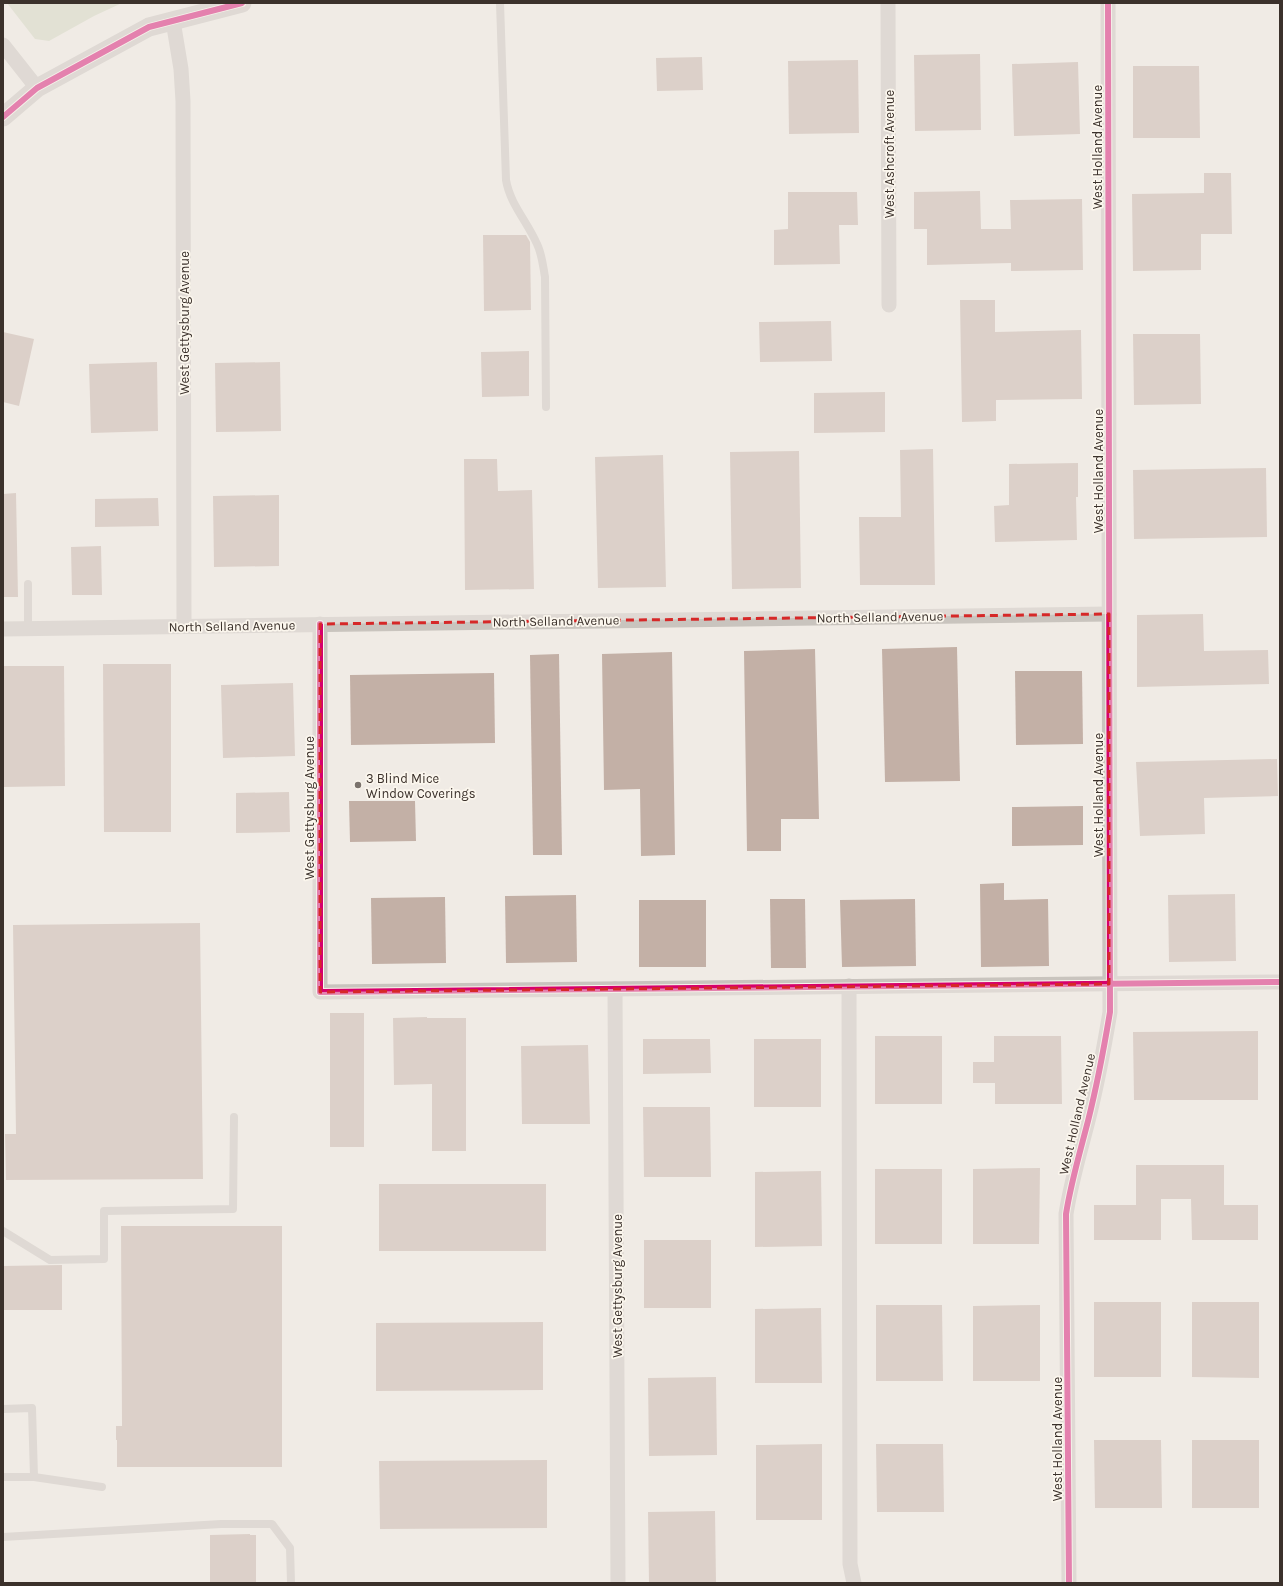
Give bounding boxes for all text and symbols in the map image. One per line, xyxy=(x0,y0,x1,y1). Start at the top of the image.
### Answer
street label: West Holland Avenue xyxy=(1090,85,1105,209)
street label: West Ashcroft Avenue xyxy=(882,89,897,218)
street label: West Gettysburg Avenue xyxy=(177,251,192,395)
street label: West Holland Avenue xyxy=(1091,409,1106,533)
street label: North Selland Avenue xyxy=(816,608,944,626)
street label: North Selland Avenue xyxy=(492,612,620,630)
street label: North Selland Avenue xyxy=(168,617,296,635)
street label: West Holland Avenue xyxy=(1091,733,1106,857)
street label: West Gettysburg Avenue xyxy=(302,736,317,880)
place label: 3 Blind Mice Window Coverings xyxy=(366,771,476,801)
marker: 3 Blind Mice Window Coverings xyxy=(353,780,363,790)
street label: West Holland Avenue xyxy=(1056,1051,1098,1176)
street label: West Gettysburg Avenue xyxy=(610,1214,625,1358)
street label: West Holland Avenue xyxy=(1050,1377,1065,1501)

